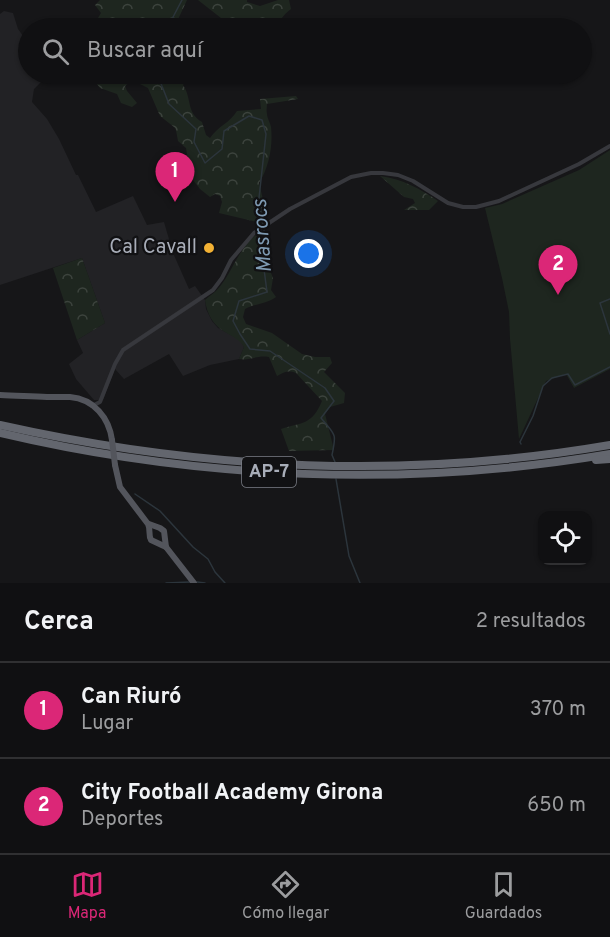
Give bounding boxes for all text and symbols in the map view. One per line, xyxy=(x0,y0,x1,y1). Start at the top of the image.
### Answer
search box xyxy=(18,18,592,84)
icon: search xyxy=(39,35,72,68)
text: Buscar aquí xyxy=(87,38,203,65)
pin: 1 xyxy=(156,152,195,202)
water label: Masrocs xyxy=(247,198,279,274)
place label: Cal Cavall xyxy=(109,235,197,261)
your location xyxy=(294,239,323,268)
marker: Cal Cavall xyxy=(202,241,216,255)
pin: 2 xyxy=(538,246,578,295)
road number: AP-7 xyxy=(242,457,296,487)
map controls xyxy=(538,511,592,565)
button: locate xyxy=(538,511,592,565)
text: Cerca xyxy=(24,606,94,639)
text: 2 resultados xyxy=(476,609,586,635)
text: Can Riuró xyxy=(81,684,181,711)
text: 1 xyxy=(40,697,48,723)
text: 370 m xyxy=(530,697,586,723)
text: Lugar xyxy=(81,711,133,737)
text: City Football Academy Girona xyxy=(81,780,383,807)
text: 2 xyxy=(37,793,50,819)
text: 650 m xyxy=(527,793,586,819)
text: Deportes xyxy=(81,807,163,833)
tab: Mapa xyxy=(68,868,106,924)
tab: Cómo llegar xyxy=(242,868,329,924)
tab: Guardados xyxy=(465,868,542,924)

